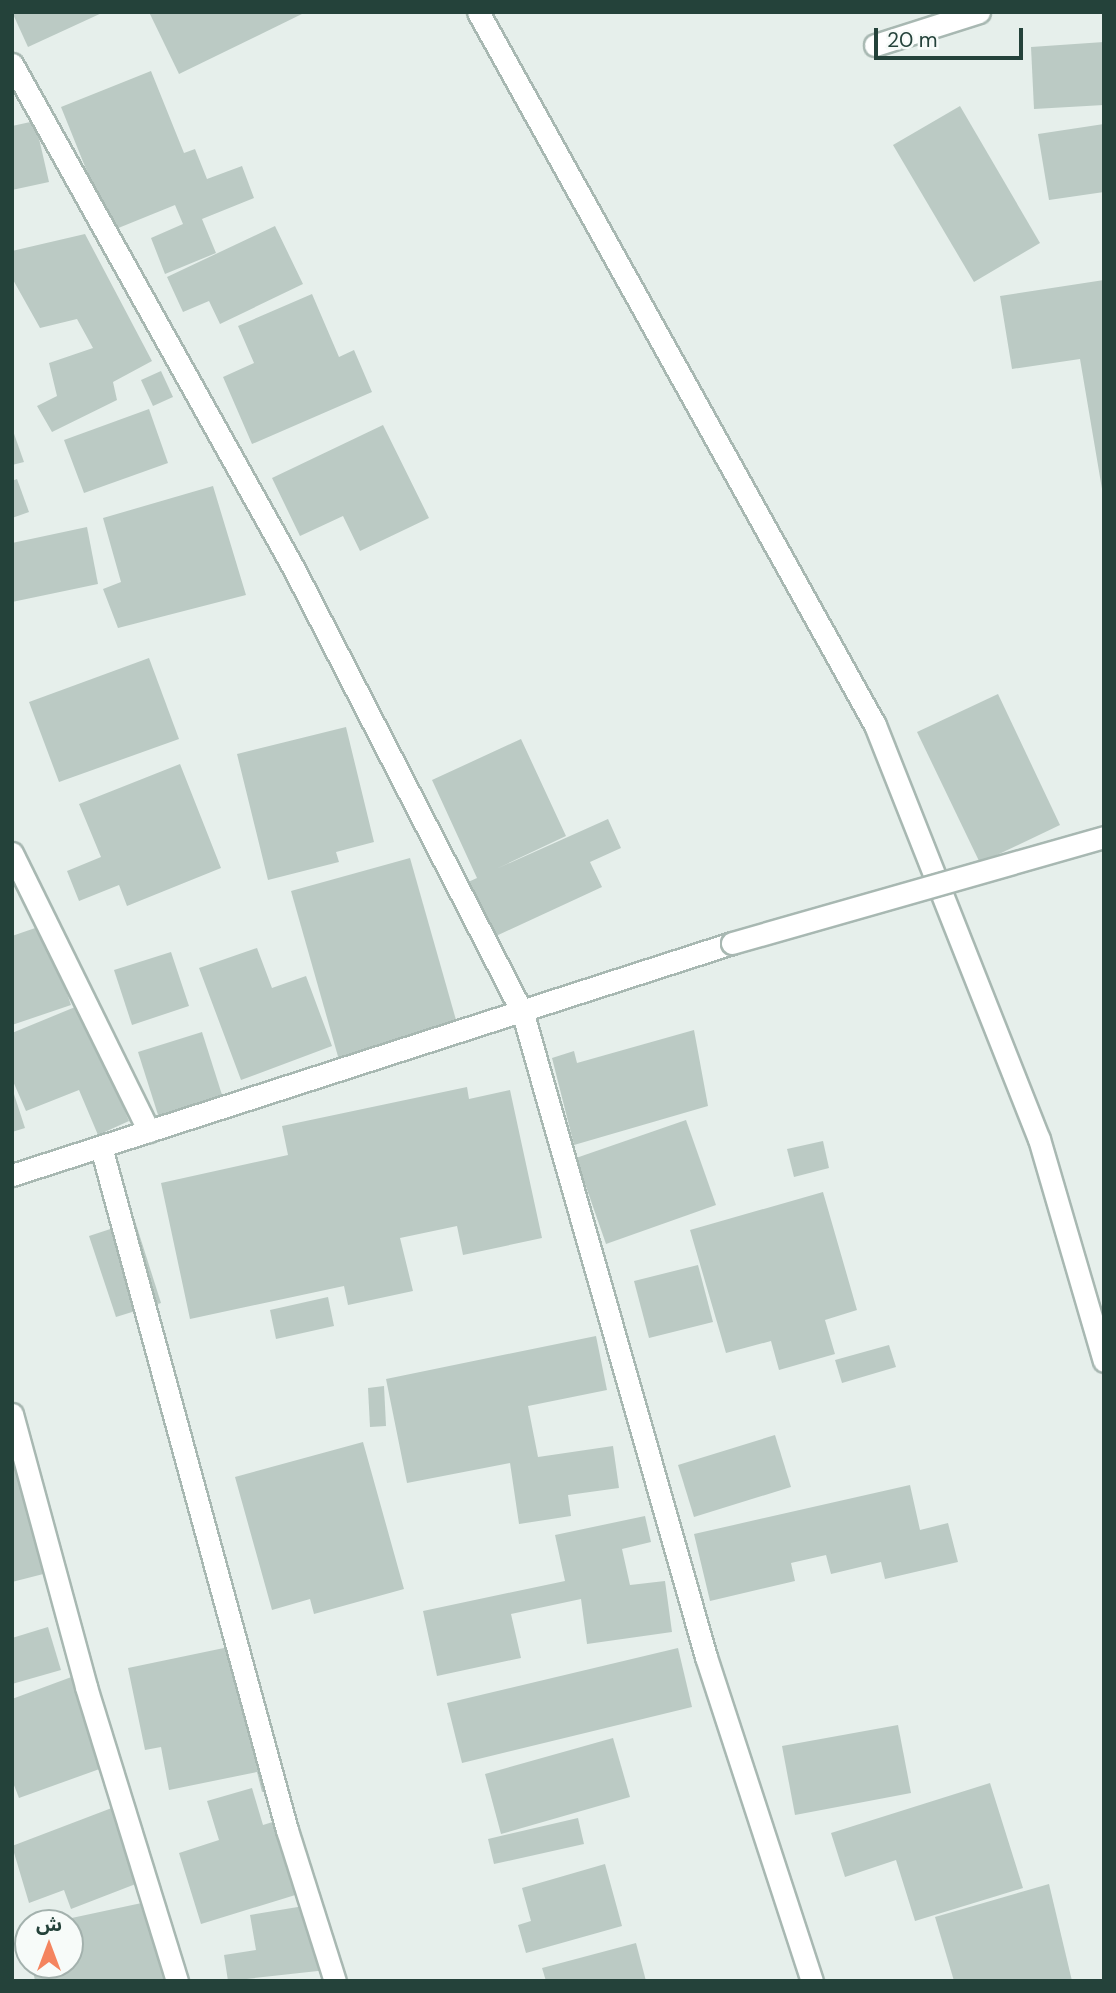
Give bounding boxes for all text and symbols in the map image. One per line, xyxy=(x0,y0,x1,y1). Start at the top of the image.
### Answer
scale bar xyxy=(878,14,1027,58)
text: 20 m xyxy=(887,26,938,54)
north arrow xyxy=(14,1909,84,1979)
text: ش xyxy=(36,1912,62,1937)

